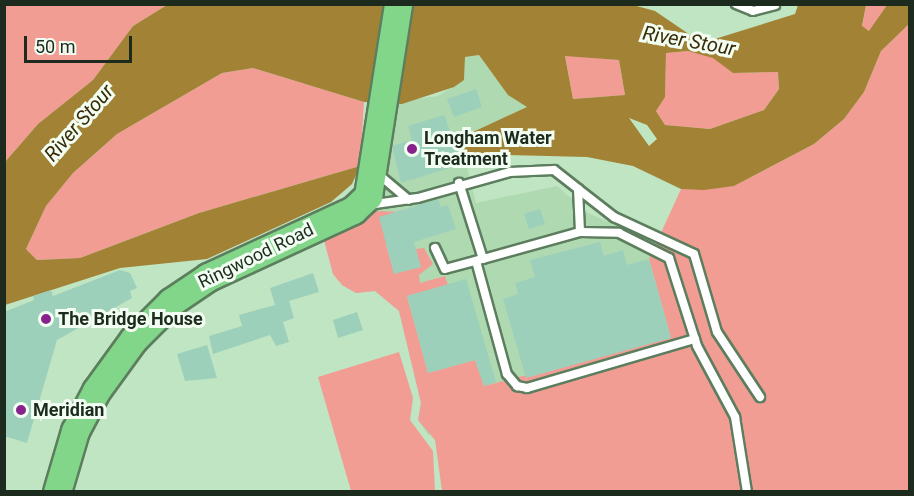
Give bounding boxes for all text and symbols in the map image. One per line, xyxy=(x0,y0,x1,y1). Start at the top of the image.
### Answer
water label: River Stour xyxy=(641,21,737,61)
scale bar xyxy=(27,24,135,62)
text: 50 m xyxy=(35,36,75,57)
water label: River Stour xyxy=(39,80,119,166)
place label: Longham Water Treatment xyxy=(424,128,552,170)
marker: Longham Water Treatment xyxy=(405,142,419,156)
street label: Ringwood Road xyxy=(195,219,317,293)
place label: The Bridge House xyxy=(58,308,203,330)
marker: The Bridge House xyxy=(39,312,53,326)
place label: Meridian xyxy=(33,399,104,421)
marker: Meridian xyxy=(14,403,28,417)

